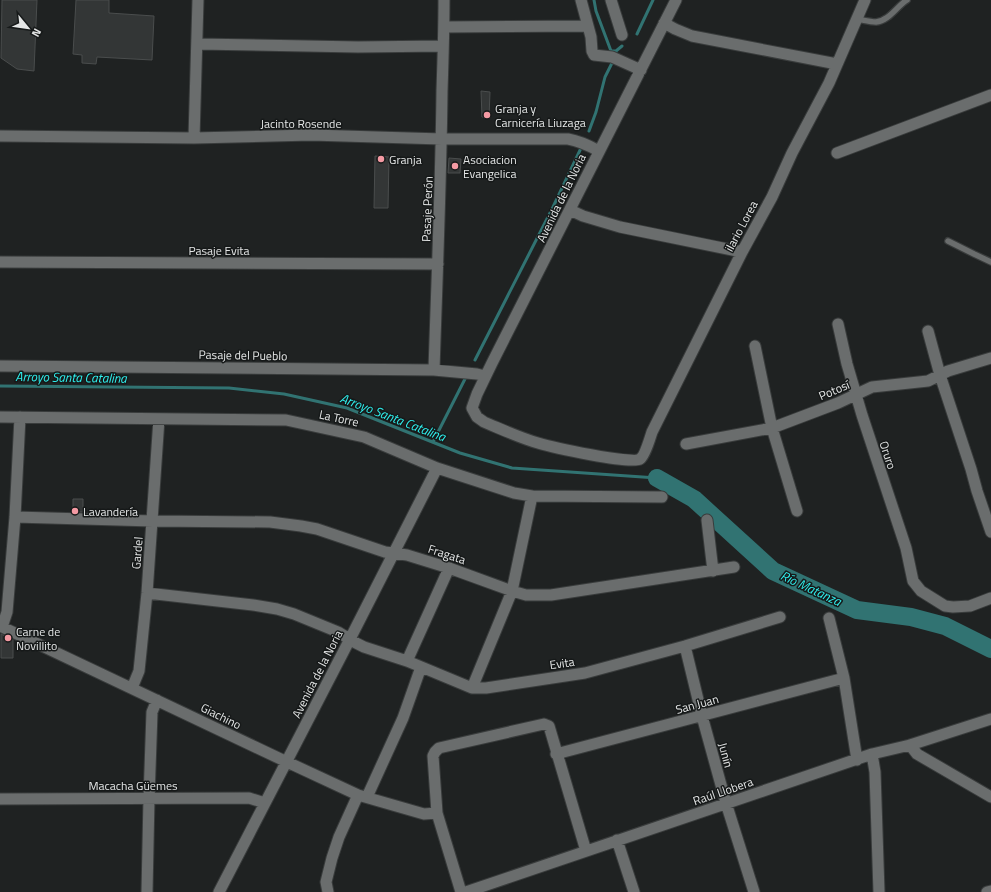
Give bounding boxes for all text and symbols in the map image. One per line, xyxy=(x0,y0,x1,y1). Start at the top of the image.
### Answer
north arrow xyxy=(8,8,48,48)
text: N xyxy=(28,26,46,40)
place label: Granja y Carnicería Liuzaga xyxy=(495,99,586,132)
marker: Granja y Carnicería Liuzaga xyxy=(482,110,492,120)
street label: Jacinto Rosende xyxy=(260,114,342,133)
place label: Granja xyxy=(389,150,422,169)
place label: Asociacion Evangelica xyxy=(463,150,517,183)
street label: Avenida de la Noria xyxy=(531,151,591,245)
marker: Granja xyxy=(376,154,386,164)
marker: Asociacion Evangelica xyxy=(450,161,460,171)
street label: Pasaje Perón xyxy=(416,176,438,242)
street label: ilario Lorea xyxy=(720,197,762,255)
street label: Pasaje Evita xyxy=(188,241,250,260)
street label: Pasaje del Pueblo xyxy=(198,345,288,365)
water label: Arroyo Santa Catalina xyxy=(15,366,128,388)
street label: Potosí xyxy=(816,374,854,405)
water label: Arroyo Santa Catalina xyxy=(337,388,450,447)
street label: La Torre xyxy=(317,405,361,431)
street label: Oruro xyxy=(875,438,901,472)
place label: Lavandería xyxy=(83,502,138,521)
marker: Lavandería xyxy=(70,506,80,516)
street label: Gardel xyxy=(126,536,148,570)
street label: Fragata xyxy=(426,539,468,569)
water label: Río Matanza xyxy=(777,565,846,611)
place label: Carne de Novillito xyxy=(16,622,60,655)
street label: Avenida de la Noria xyxy=(287,627,347,721)
marker: Carne de Novillito xyxy=(3,633,13,643)
street label: Evita xyxy=(548,652,576,674)
street label: San Juan xyxy=(673,689,721,719)
street label: Giachino xyxy=(197,698,245,734)
street label: Junín xyxy=(714,740,738,770)
street label: Raúl Llobera xyxy=(690,772,756,810)
street label: Macacha Güemes xyxy=(88,776,178,795)

